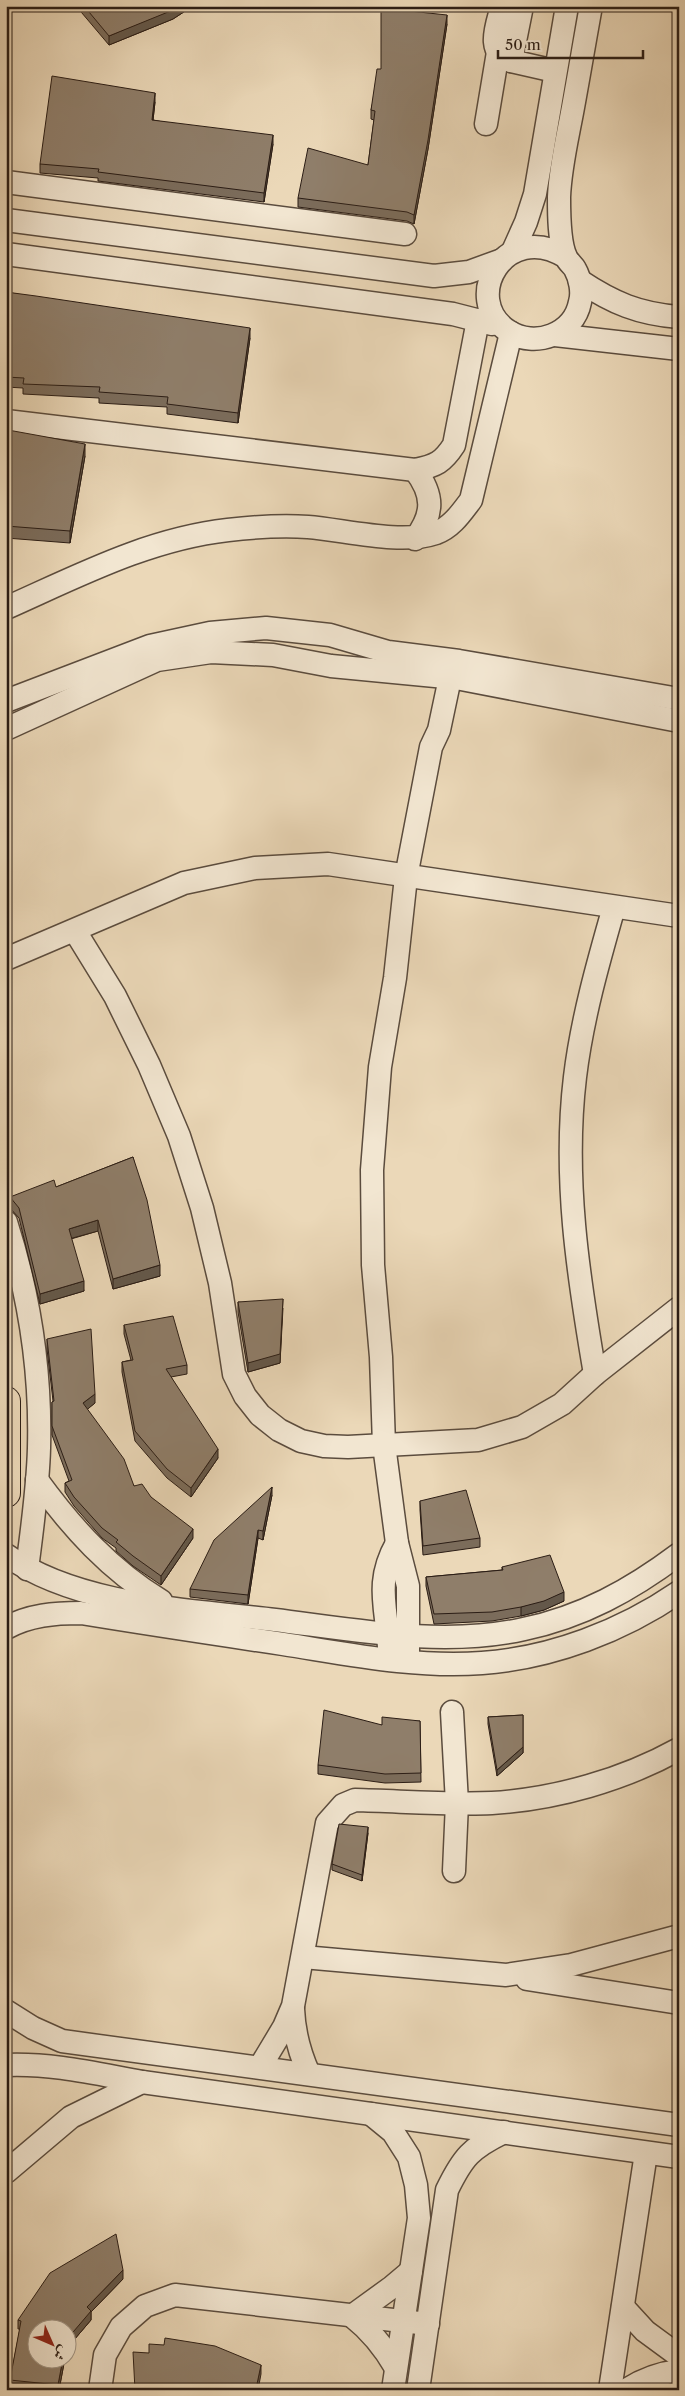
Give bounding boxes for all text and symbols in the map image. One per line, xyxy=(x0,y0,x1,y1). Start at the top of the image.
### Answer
scale bar xyxy=(498,28,642,60)
text: 50 m xyxy=(505,35,541,54)
north arrow xyxy=(28,2318,78,2368)
text: ش xyxy=(50,2342,72,2365)

